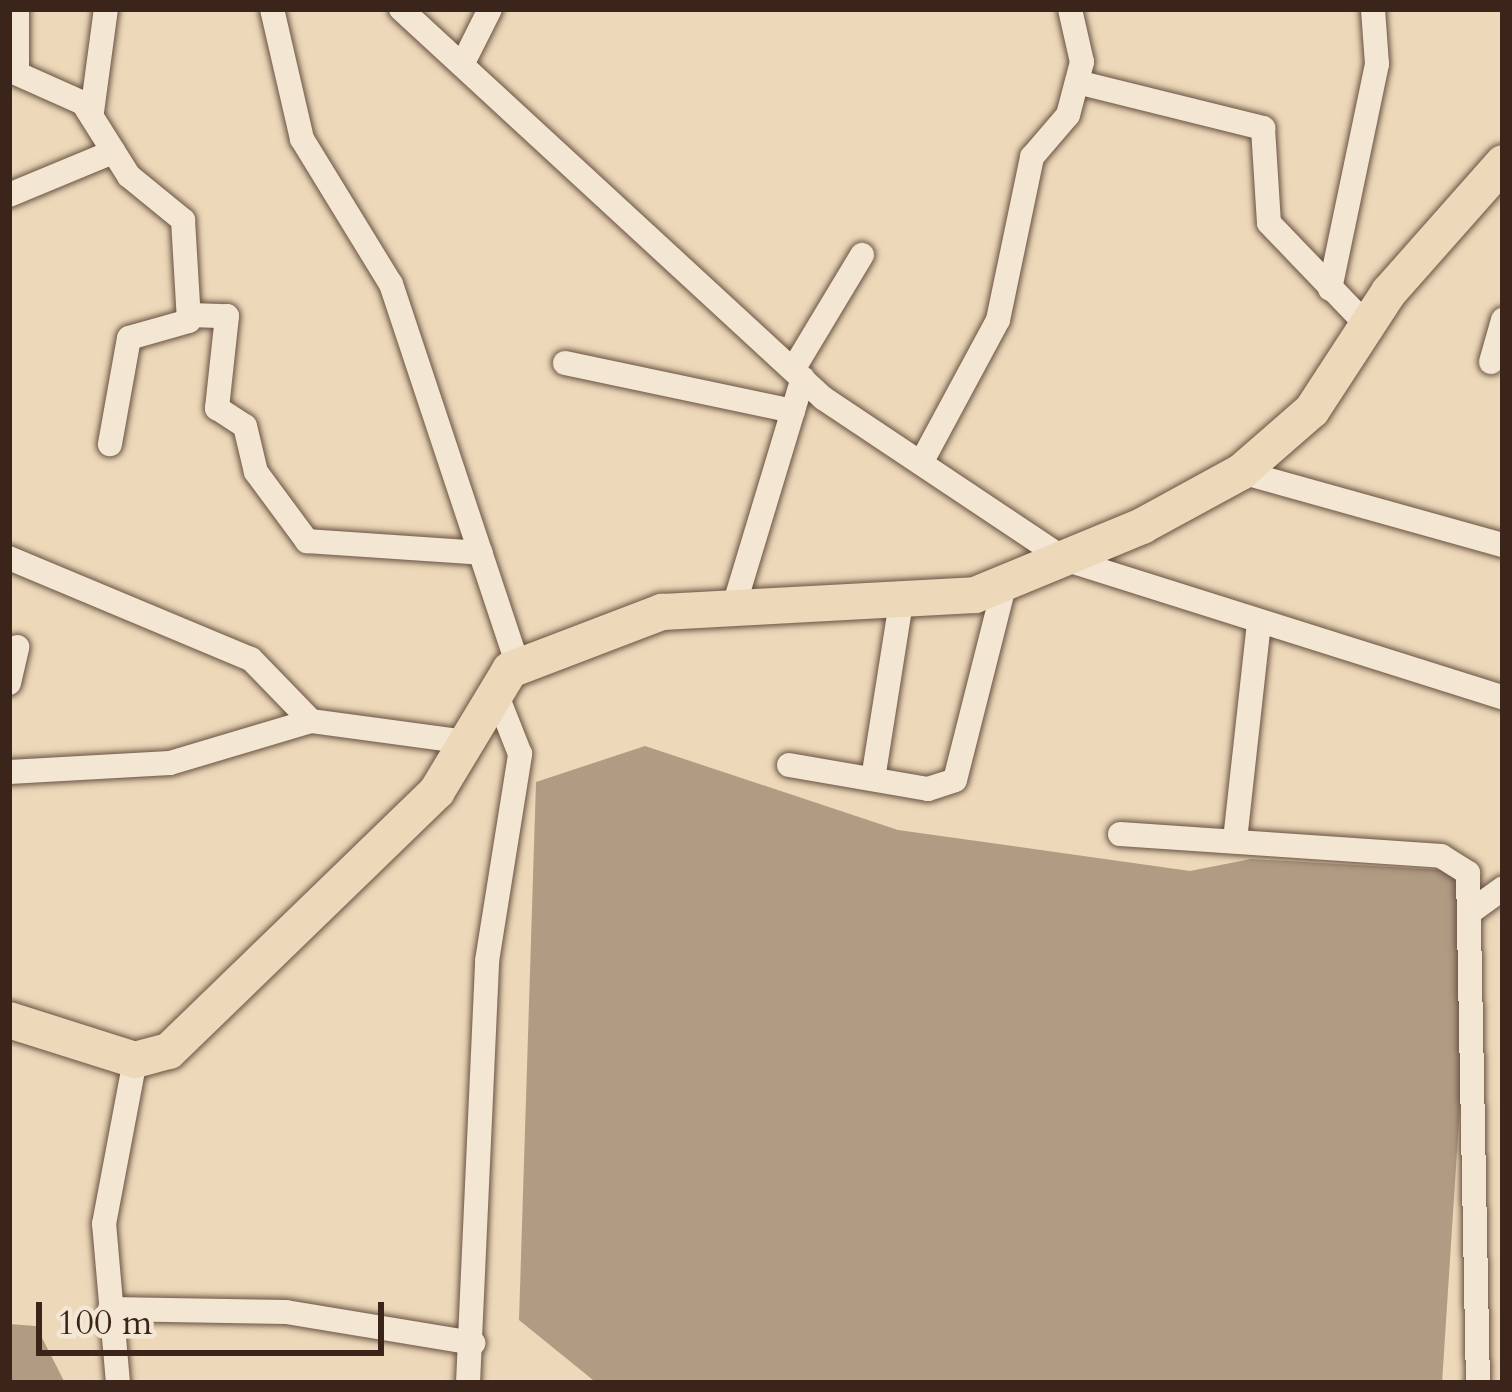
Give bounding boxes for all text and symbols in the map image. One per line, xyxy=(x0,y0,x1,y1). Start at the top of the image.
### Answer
scale bar xyxy=(42,1278,390,1352)
text: 100 m xyxy=(57,1298,152,1347)

